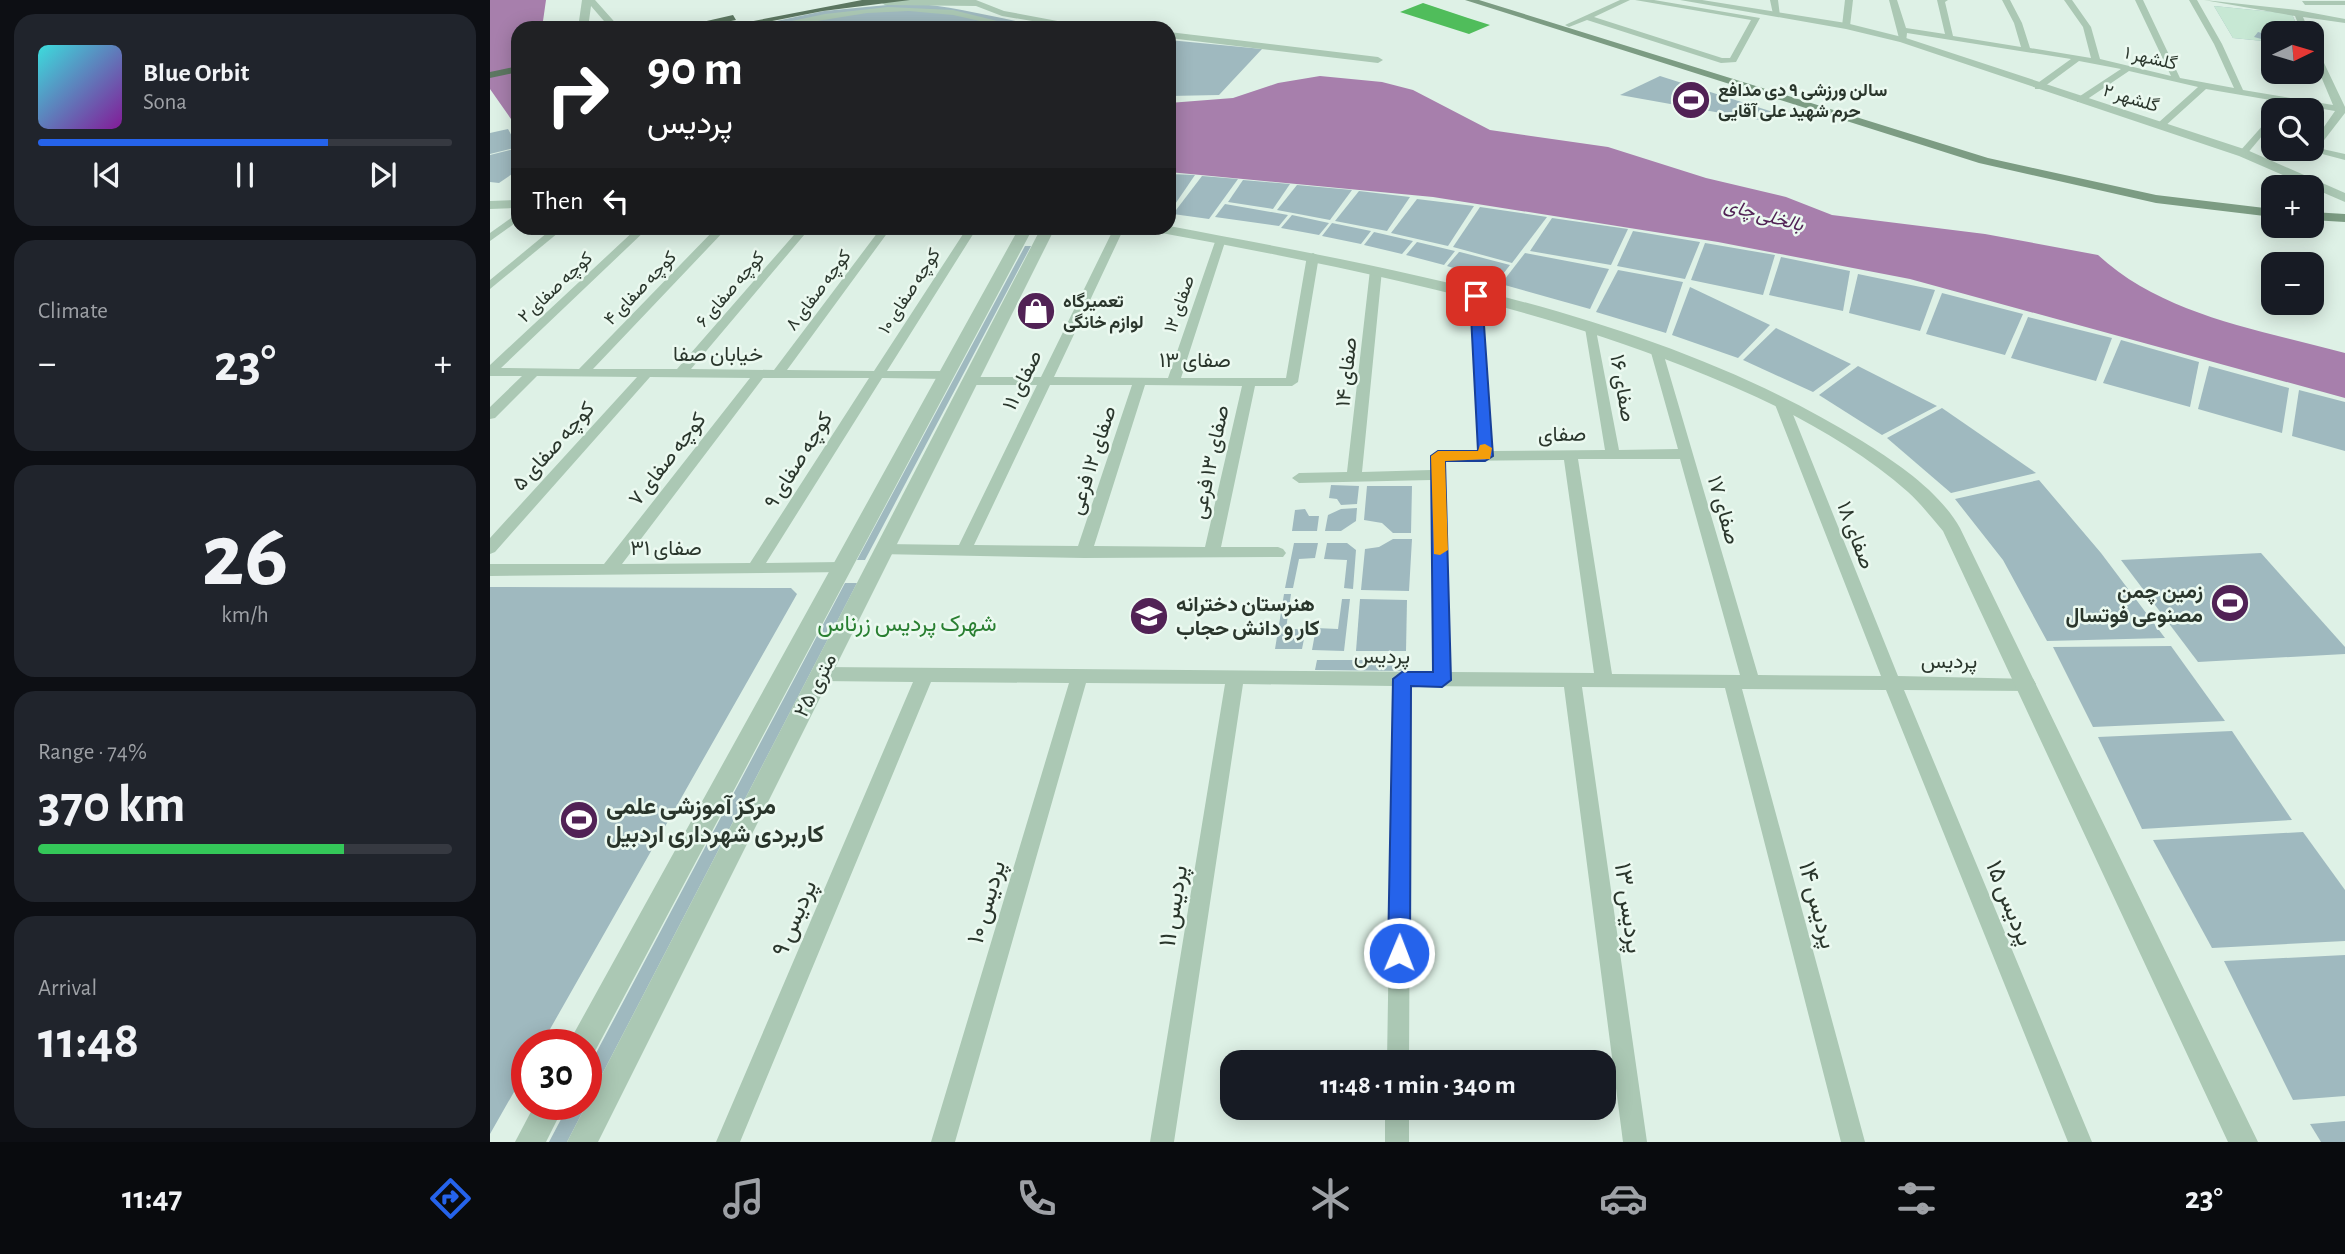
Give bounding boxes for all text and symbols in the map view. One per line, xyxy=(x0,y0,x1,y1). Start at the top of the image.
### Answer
north arrow xyxy=(2261,21,2324,84)
map controls xyxy=(2261,21,2324,315)
street label: گلشهر ۱ xyxy=(2123,43,2179,75)
text: 90 m xyxy=(647,45,743,94)
icon: right xyxy=(532,49,623,140)
text: Blue Orbit xyxy=(143,60,249,86)
sports icon: سالن ورزشی ۹ دی مدافع حرم شهید علی آقایی xyxy=(1670,79,1712,121)
place label: سالن ورزشی ۹ دی مدافع حرم شهید علی آقایی xyxy=(1718,81,1887,123)
street label: گلشهر ۲ xyxy=(2100,81,2161,117)
text: Sona xyxy=(143,91,187,114)
button: search xyxy=(2261,98,2324,161)
text: پردیس xyxy=(647,107,733,139)
icon: previous xyxy=(88,156,126,194)
icon: pause xyxy=(226,156,264,194)
icon: next xyxy=(364,156,402,194)
button: + xyxy=(2261,175,2324,238)
icon: left xyxy=(597,182,635,220)
text: Then xyxy=(532,188,583,214)
water label: بالخلی چای xyxy=(1721,196,1807,238)
street label: کوچه صفای ۱۰ xyxy=(876,246,946,338)
street label: کوچه صفای ۸ xyxy=(783,247,856,335)
street label: کوچه صفای ۴ xyxy=(601,248,682,331)
street label: کوچه صفای ۶ xyxy=(693,248,770,332)
street label: کوچه صفای ۲ xyxy=(515,249,598,328)
button: − xyxy=(2261,252,2324,315)
pin xyxy=(1446,266,1506,326)
street label: صفای ۱۲ xyxy=(1162,273,1199,335)
icon: arrive xyxy=(1457,277,1495,315)
shop icon: تعمیرگاه لوازم خانگی xyxy=(1015,290,1057,332)
place label: تعمیرگاه لوازم خانگی xyxy=(1063,292,1144,334)
text: Climate xyxy=(38,300,108,323)
street label: صفای ۱۴ xyxy=(1332,336,1362,408)
text: 23° xyxy=(214,338,276,390)
street label: خیابان صفا xyxy=(673,344,763,366)
text: − xyxy=(38,345,56,383)
text: + xyxy=(434,345,452,383)
street label: صفای ۱۱ xyxy=(999,347,1047,414)
street label: صفای ۱۳ xyxy=(1159,350,1231,372)
street label: صفای ۱۶ xyxy=(1605,353,1639,424)
street label: کوچه صفای ۵ xyxy=(508,398,601,497)
street label: صفای ۱۲ فرعی xyxy=(1065,403,1122,518)
street label: صفای ۱۳ فرعی xyxy=(1188,403,1235,521)
street label: کوچه صفای ۹ xyxy=(761,408,839,514)
street label: کوچه صفای ۷ xyxy=(625,409,712,511)
street label: صفای xyxy=(1538,424,1586,446)
street label: صفای ۱۷ xyxy=(1703,473,1743,547)
street label: صفای ۱۸ xyxy=(1832,499,1878,572)
text: 26 xyxy=(202,511,288,602)
street label: صفای ۳۱ xyxy=(630,538,702,560)
place label: زمین چمن مصنوعی فوتسال xyxy=(2065,581,2203,628)
sports icon: زمین چمن مصنوعی فوتسال xyxy=(2209,582,2251,624)
place label: هنرستان دخترانه کار و دانش حجاب xyxy=(1176,594,1320,641)
school or university icon: هنرستان دخترانه کار و دانش حجاب xyxy=(1128,595,1170,637)
text: km/h xyxy=(221,604,269,627)
district label: شهرک پردیس زرناس xyxy=(817,613,997,639)
street label: پردیس xyxy=(1354,646,1410,670)
street label: ۲۵ متری xyxy=(791,650,842,721)
street label: پردیس xyxy=(1921,651,1977,675)
text: Range · 74% xyxy=(38,741,147,764)
text: 370 km xyxy=(38,779,186,831)
place label: مرکز آموزشی علمی کاربردی شهرداری اردبیل xyxy=(606,794,824,849)
sports icon: مرکز آموزشی علمی کاربردی شهرداری اردبیل xyxy=(558,799,600,841)
street label: پردیس ۱۵ xyxy=(1978,857,2037,950)
street label: پردیس ۱۰ xyxy=(964,858,1013,947)
street label: پردیس ۱۴ xyxy=(1791,859,1840,952)
street label: پردیس ۱۳ xyxy=(1607,861,1646,955)
street label: پردیس ۱۱ xyxy=(1156,864,1195,949)
street label: پردیس ۹ xyxy=(768,877,824,961)
position arrow xyxy=(1362,916,1436,990)
text: Arrival xyxy=(38,977,97,1000)
text: 11:48 xyxy=(38,1015,139,1067)
speed limit sign: 30 xyxy=(511,1029,602,1120)
text: 11:48 · 1 min · 340 m xyxy=(1320,1072,1516,1098)
icon: directions xyxy=(426,1174,475,1223)
icon: music xyxy=(719,1174,768,1223)
icon: phone xyxy=(1012,1174,1061,1223)
icon: climate xyxy=(1306,1174,1355,1223)
icon: car xyxy=(1599,1174,1648,1223)
icon: filters xyxy=(1892,1174,1941,1223)
text: 11:47 xyxy=(122,1182,182,1214)
text: 23° xyxy=(2185,1182,2223,1214)

